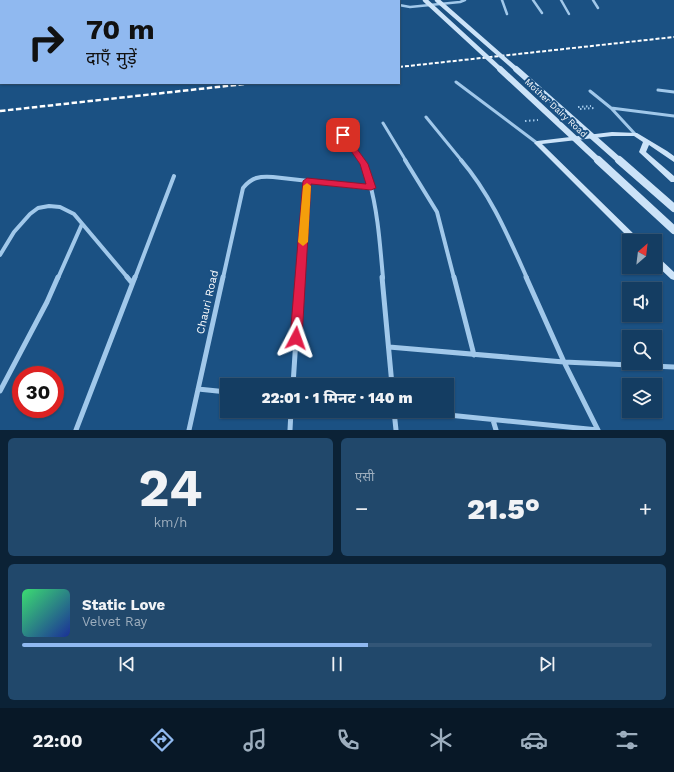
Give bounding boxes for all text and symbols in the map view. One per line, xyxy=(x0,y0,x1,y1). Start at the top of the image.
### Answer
text: 70 m xyxy=(86,13,155,46)
icon: right xyxy=(20,16,72,68)
text: दाएँ मुड़ें xyxy=(86,47,137,68)
street label: Mother Dairy Road xyxy=(523,77,589,139)
pin xyxy=(326,118,360,152)
icon: arrive xyxy=(332,124,354,146)
north arrow xyxy=(622,234,662,274)
map controls xyxy=(622,234,662,418)
street label: Chauri Road xyxy=(194,269,221,335)
button: sound xyxy=(622,282,662,322)
position arrow xyxy=(275,317,317,359)
button: search xyxy=(622,330,662,370)
speed limit sign: 30 xyxy=(12,366,64,418)
button: layers xyxy=(622,378,662,418)
text: 22:01 · 1 मिनट · 140 m xyxy=(261,389,413,407)
text: 24 xyxy=(139,458,202,519)
text: एसी xyxy=(355,469,374,484)
text: 21.5° xyxy=(467,491,540,526)
text: − xyxy=(355,496,368,521)
text: + xyxy=(639,496,652,521)
text: km/h xyxy=(154,515,187,530)
text: Static Love xyxy=(82,596,165,614)
text: Velvet Ray xyxy=(82,614,147,629)
icon: previous xyxy=(116,653,138,675)
icon: pause xyxy=(326,653,348,675)
icon: next xyxy=(536,653,558,675)
icon: directions xyxy=(148,726,176,754)
icon: music xyxy=(241,726,269,754)
icon: phone xyxy=(334,726,362,754)
icon: climate xyxy=(427,726,455,754)
icon: car xyxy=(520,726,548,754)
icon: filters xyxy=(613,726,641,754)
text: 22:00 xyxy=(33,730,83,751)

